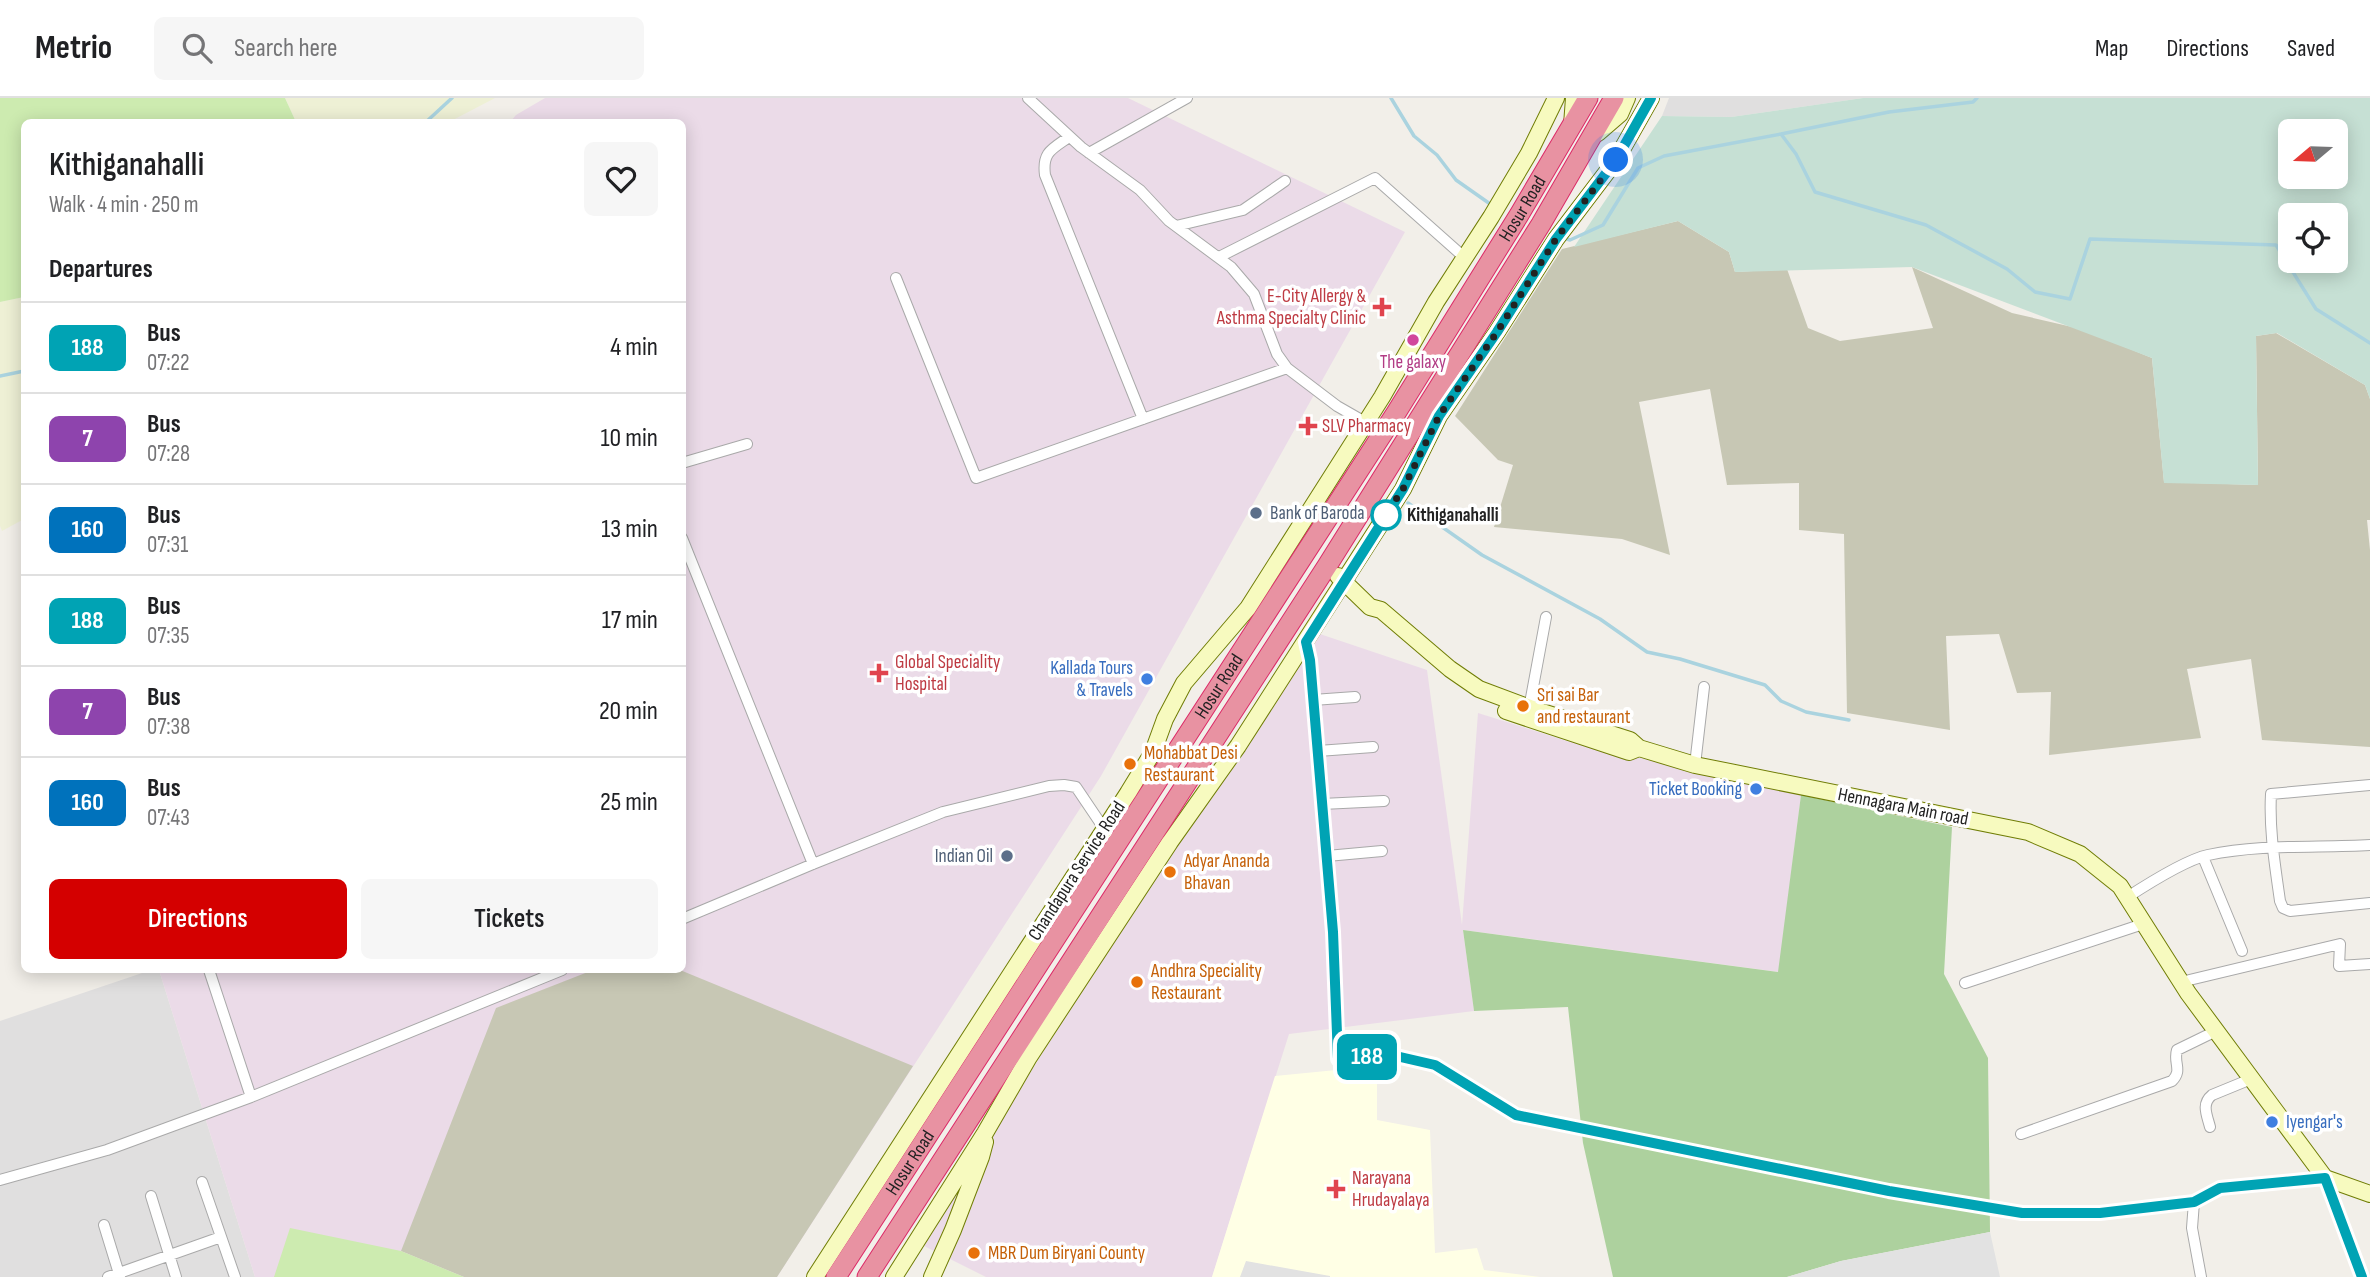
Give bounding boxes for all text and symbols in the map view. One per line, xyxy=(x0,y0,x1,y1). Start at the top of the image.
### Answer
search box xyxy=(154,17,644,80)
text: Metrio xyxy=(35,28,112,68)
icon: search xyxy=(178,29,216,67)
text: Search here xyxy=(234,33,337,64)
text: Map xyxy=(2095,34,2128,63)
text: Directions xyxy=(2166,34,2249,63)
text: Saved xyxy=(2287,34,2335,63)
north arrow xyxy=(2278,119,2348,189)
map controls xyxy=(2278,119,2348,273)
button: heart xyxy=(584,142,658,216)
your location xyxy=(1598,142,1633,177)
text: Kithiganahalli xyxy=(49,145,204,185)
street label: Hosur Road xyxy=(1494,172,1551,246)
text: Walk · 4 min · 250 m xyxy=(49,191,199,219)
button: locate xyxy=(2278,203,2348,273)
text: Departures xyxy=(49,254,153,285)
place label: E-City Allergy & Asthma Specialty Clinic xyxy=(1216,285,1366,330)
marker: E-City Allergy & Asthma Specialty Clinic xyxy=(1372,297,1392,317)
text: Bus xyxy=(147,318,181,349)
text: 4 min xyxy=(610,332,658,363)
marker: The galaxy xyxy=(1405,332,1421,348)
text: 188 xyxy=(71,333,104,362)
text: 07:22 xyxy=(147,349,190,377)
place label: The galaxy xyxy=(1380,351,1447,374)
text: Bus xyxy=(147,409,181,440)
place label: SLV Pharmacy xyxy=(1322,415,1412,438)
marker: SLV Pharmacy xyxy=(1300,418,1316,434)
text: 10 min xyxy=(601,423,658,454)
text: 7 xyxy=(82,424,93,453)
text: 07:28 xyxy=(147,440,190,468)
text: Bus xyxy=(147,500,181,531)
marker: Kithiganahalli xyxy=(1371,500,1401,530)
place label: Bank of Baroda xyxy=(1270,502,1365,525)
place label: Kithiganahalli xyxy=(1407,504,1499,527)
marker: Bank of Baroda xyxy=(1248,505,1264,521)
text: 13 min xyxy=(601,514,658,545)
text: 160 xyxy=(71,515,104,544)
text: 07:31 xyxy=(147,531,188,559)
text: Bus xyxy=(147,591,181,622)
text: 17 min xyxy=(602,605,658,636)
text: 188 xyxy=(71,606,104,635)
text: 07:35 xyxy=(147,622,189,650)
street label: Hosur Road xyxy=(1190,650,1248,723)
place label: Global Speciality Hospital xyxy=(895,651,1001,696)
place label: Kallada Tours & Travels xyxy=(1050,657,1133,702)
marker: Global Speciality Hospital xyxy=(869,663,889,683)
marker: Kallada Tours & Travels xyxy=(1139,671,1155,687)
text: Bus xyxy=(147,682,181,713)
place label: Sri sai Bar and restaurant xyxy=(1537,684,1631,729)
text: 20 min xyxy=(599,696,658,727)
text: 7 xyxy=(82,697,93,726)
marker: Sri sai Bar and restaurant xyxy=(1515,698,1531,714)
text: 07:38 xyxy=(147,713,190,741)
place label: Mohabbat Desi Restaurant xyxy=(1144,742,1238,787)
marker: Mohabbat Desi Restaurant xyxy=(1122,756,1138,772)
text: Bus xyxy=(147,773,181,804)
place label: Ticket Booking xyxy=(1649,778,1742,801)
marker: Ticket Booking xyxy=(1748,781,1764,797)
street label: Hennagara Main road xyxy=(1836,783,1970,831)
text: 25 min xyxy=(600,787,658,818)
text: 160 xyxy=(71,788,104,817)
street label: Chandapura Service Road xyxy=(1023,797,1131,945)
text: 07:43 xyxy=(147,804,190,832)
place label: Indian Oil xyxy=(935,845,993,868)
marker: Indian Oil xyxy=(999,848,1015,864)
place label: Adyar Ananda Bhavan xyxy=(1183,850,1270,895)
marker: Adyar Ananda Bhavan xyxy=(1162,864,1178,880)
button: Directions xyxy=(49,879,347,959)
button: Tickets xyxy=(361,879,658,959)
place label: Andhra Speciality Restaurant xyxy=(1150,960,1263,1005)
marker: Andhra Speciality Restaurant xyxy=(1129,974,1145,990)
line badge: 188 xyxy=(1327,1034,1407,1080)
text: 188 xyxy=(1351,1042,1383,1071)
place label: Iyengar's xyxy=(2286,1111,2343,1134)
marker: Iyengar's xyxy=(2264,1114,2280,1130)
street label: Hosur Road xyxy=(881,1126,939,1200)
place label: Narayana Hrudayalaya xyxy=(1352,1167,1430,1212)
marker: Narayana Hrudayalaya xyxy=(1326,1179,1346,1199)
place label: MBR Dum Biryani County xyxy=(988,1242,1146,1265)
marker: MBR Dum Biryani County xyxy=(966,1245,982,1261)

